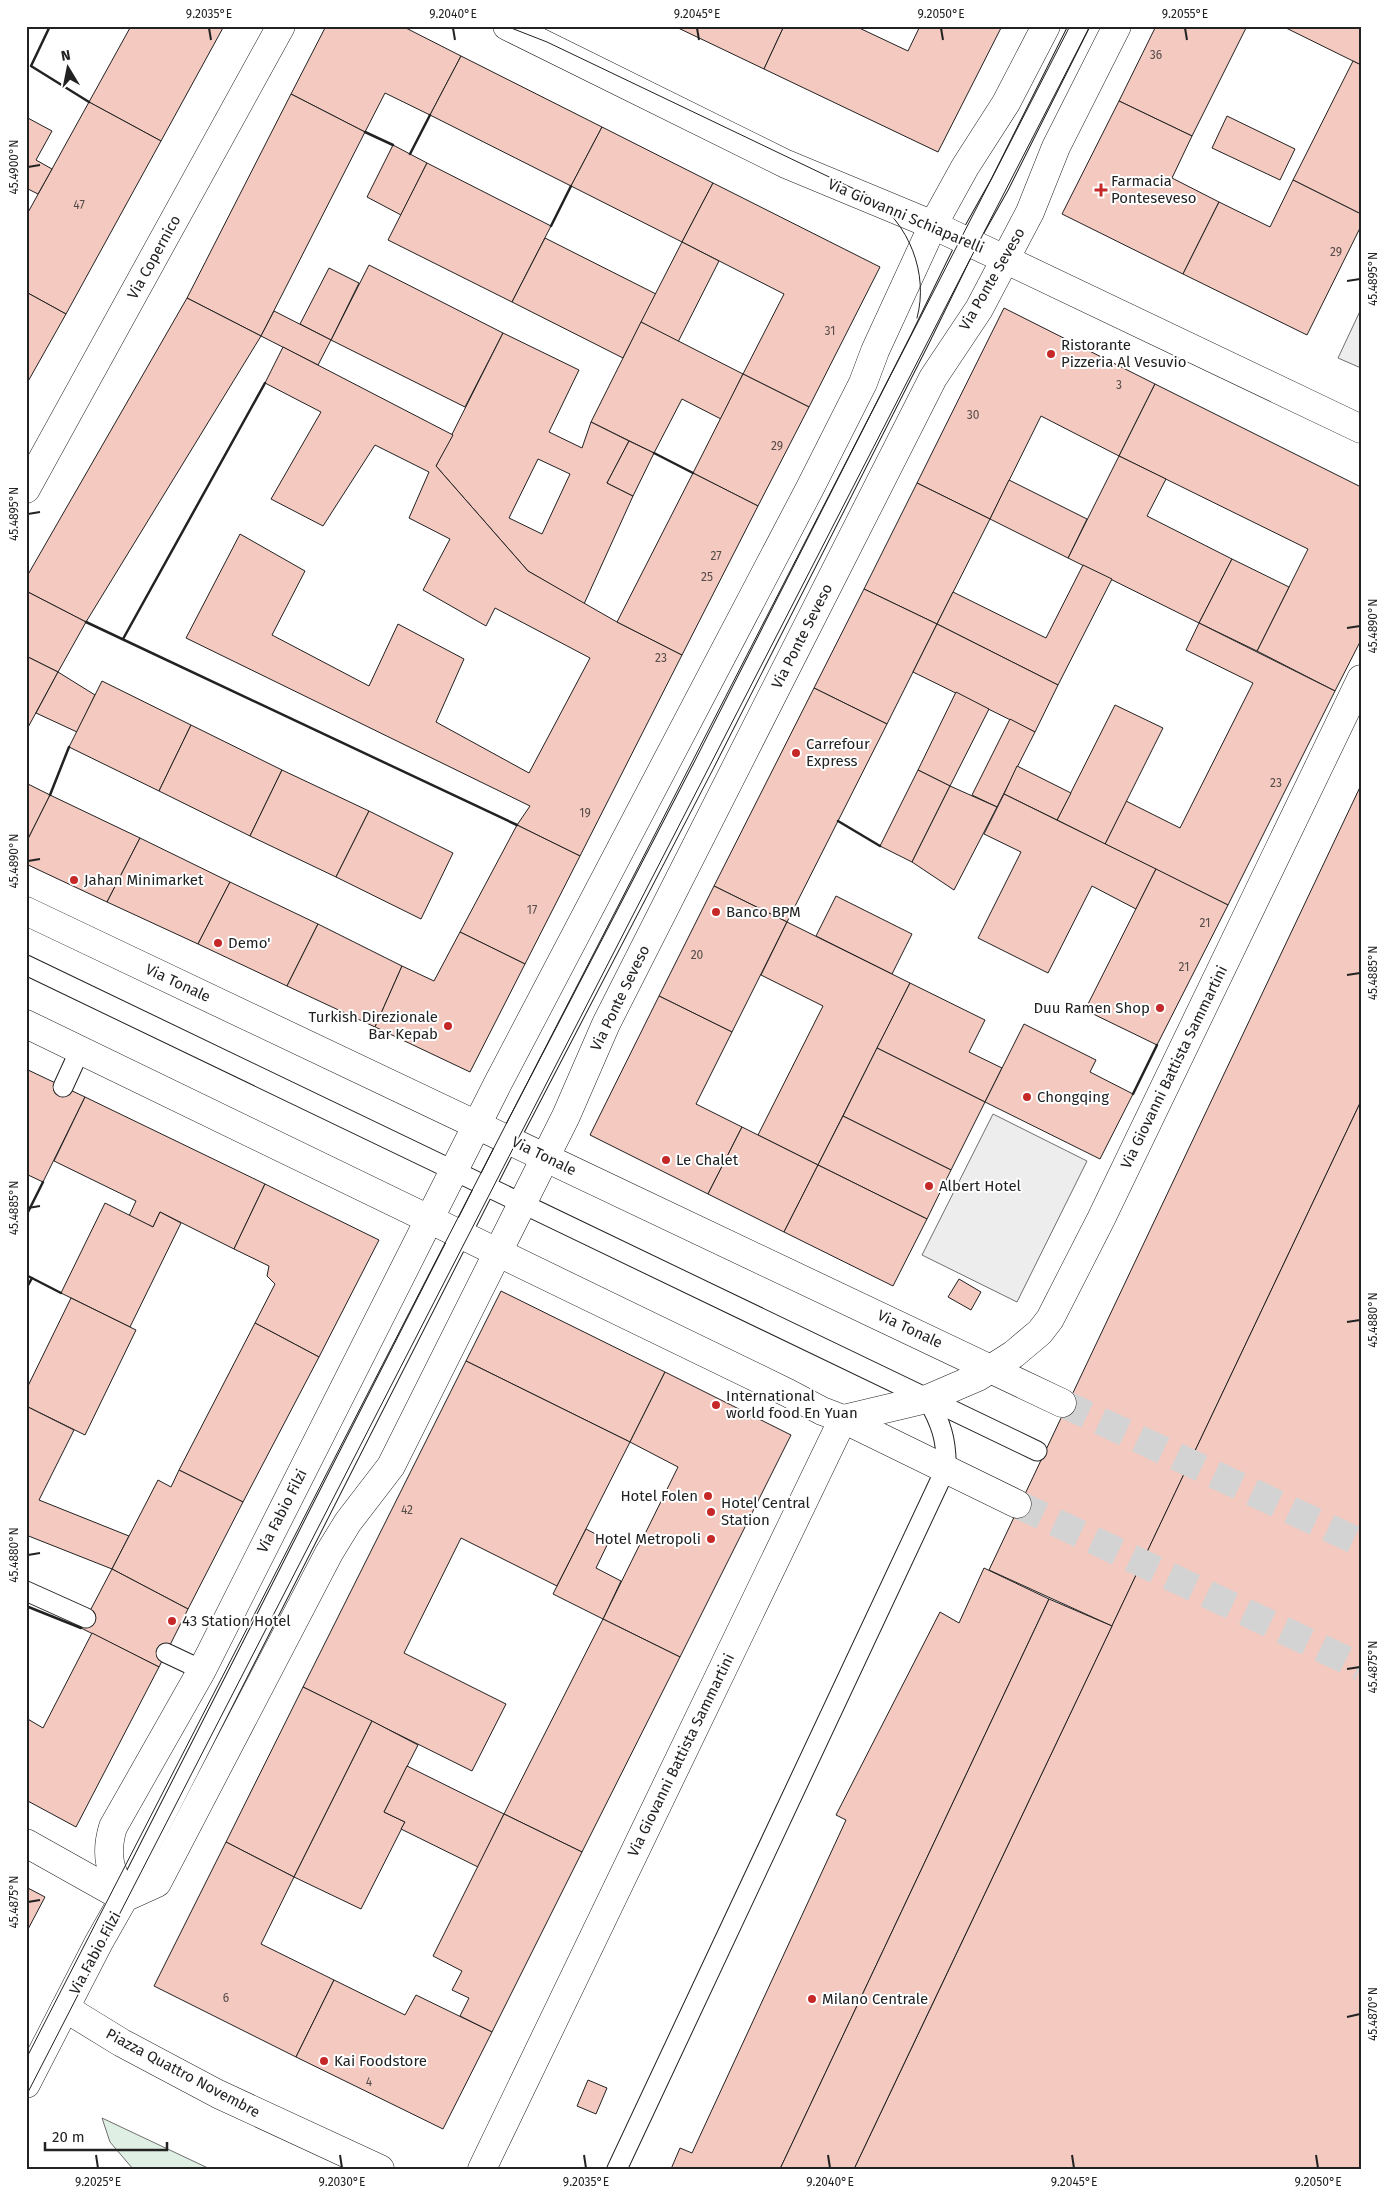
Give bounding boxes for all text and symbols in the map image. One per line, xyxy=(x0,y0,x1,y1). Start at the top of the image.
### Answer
text: 9.2035°E xyxy=(186,7,232,21)
text: 9.2040°E xyxy=(429,7,477,21)
text: 9.2045°E xyxy=(674,7,720,21)
text: 9.2050°E xyxy=(917,7,965,21)
text: 9.2055°E xyxy=(1162,7,1208,21)
north arrow xyxy=(42,42,92,92)
text: N xyxy=(60,47,72,65)
house number: 36 xyxy=(1150,48,1162,62)
text: 45.4900°N xyxy=(7,139,21,195)
place label: Farmacia Ponteseveso xyxy=(1111,172,1197,207)
street label: Via Giovanni Schiaparelli xyxy=(825,175,987,257)
marker: Farmacia Ponteseveso xyxy=(1095,184,1107,196)
house number: 47 xyxy=(73,198,85,212)
street label: Via Copernico xyxy=(124,212,184,302)
street label: Via Ponte Seveso xyxy=(955,225,1029,333)
house number: 29 xyxy=(1330,245,1342,259)
text: 45.4895°N xyxy=(1366,252,1380,306)
house number: 31 xyxy=(825,324,835,338)
place label: Ristorante Pizzeria Al Vesuvio xyxy=(1061,336,1187,371)
marker: Ristorante Pizzeria Al Vesuvio xyxy=(1045,348,1057,360)
house number: 3 xyxy=(1116,378,1122,392)
house number: 30 xyxy=(967,408,980,422)
house number: 29 xyxy=(771,439,783,453)
text: 45.4895°N xyxy=(7,487,21,541)
house number: 27 xyxy=(710,549,722,563)
house number: 25 xyxy=(701,570,713,584)
street label: Via Ponte Seveso xyxy=(768,580,836,692)
text: 45.4890°N xyxy=(1366,598,1380,654)
house number: 23 xyxy=(655,651,667,665)
place label: Carrefour Express xyxy=(806,735,870,770)
marker: Carrefour Express xyxy=(790,747,802,759)
house number: 23 xyxy=(1270,776,1282,790)
house number: 19 xyxy=(579,806,591,820)
text: 45.4890°N xyxy=(7,833,21,889)
place label: Jahan Minimarket xyxy=(84,871,204,889)
marker: Jahan Minimarket xyxy=(68,874,80,886)
house number: 17 xyxy=(527,903,537,917)
place label: Banco BPM xyxy=(726,903,801,921)
marker: Banco BPM xyxy=(710,906,722,918)
house number: 21 xyxy=(1200,916,1210,930)
place label: Demo' xyxy=(228,934,271,952)
marker: Demo' xyxy=(212,937,224,949)
street label: Via Ponte Seveso xyxy=(587,942,653,1054)
text: 45.4885°N xyxy=(1366,946,1380,1000)
house number: 20 xyxy=(691,948,704,962)
street label: Via Tonale xyxy=(143,960,213,1006)
house number: 21 xyxy=(1179,960,1189,974)
street label: Via Giovanni Battista Sammartini xyxy=(1117,963,1231,1171)
place label: Duu Ramen Shop xyxy=(1033,999,1150,1017)
marker: Duu Ramen Shop xyxy=(1154,1002,1166,1014)
place label: Turkish Direzionale Bar Kepab xyxy=(309,1008,438,1043)
marker: Turkish Direzionale Bar Kepab xyxy=(442,1020,454,1032)
place label: Chongqing xyxy=(1037,1088,1109,1106)
marker: Chongqing xyxy=(1021,1091,1033,1103)
street label: Via Tonale xyxy=(509,1133,579,1179)
place label: Le Chalet xyxy=(676,1151,739,1169)
marker: Le Chalet xyxy=(660,1154,672,1166)
place label: Albert Hotel xyxy=(939,1177,1022,1195)
marker: Albert Hotel xyxy=(923,1180,935,1192)
text: 45.4885°N xyxy=(7,1181,21,1235)
text: 45.4880°N xyxy=(1366,1292,1380,1348)
street label: Via Tonale xyxy=(875,1306,945,1352)
place label: International world food En Yuan xyxy=(726,1387,858,1422)
marker: International world food En Yuan xyxy=(710,1399,722,1411)
street label: Via Fabio Filzi xyxy=(253,1466,311,1556)
place label: Hotel Folen xyxy=(620,1487,698,1505)
marker: Hotel Folen xyxy=(702,1490,714,1502)
place label: Hotel Central Station xyxy=(721,1494,810,1529)
house number: 42 xyxy=(401,1503,413,1517)
marker: Hotel Central Station xyxy=(705,1506,717,1518)
text: 45.4880°N xyxy=(7,1527,21,1583)
place label: Hotel Metropoli xyxy=(595,1530,701,1548)
marker: Hotel Metropoli xyxy=(705,1533,717,1545)
place label: 43 Station Hotel xyxy=(182,1612,291,1630)
marker: 43 Station Hotel xyxy=(166,1615,178,1627)
text: 45.4875°N xyxy=(1366,1640,1380,1694)
street label: Via Giovanni Battista Sammartini xyxy=(624,1651,738,1859)
text: 45.4875°N xyxy=(7,1875,21,1929)
street label: Via Fabio Filzi xyxy=(66,1908,124,1998)
text: 45.4870°N xyxy=(1366,1987,1380,2041)
place label: Milano Centrale xyxy=(822,1990,928,2008)
house number: 6 xyxy=(223,1991,229,2005)
marker: Milano Centrale xyxy=(806,1993,818,2005)
street label: Piazza Quattro Novembre xyxy=(103,2025,263,2121)
place label: Kai Foodstore xyxy=(334,2052,427,2070)
marker: Kai Foodstore xyxy=(318,2055,330,2067)
house number: 4 xyxy=(366,2075,373,2089)
scale bar xyxy=(45,2120,168,2152)
text: 20 m xyxy=(52,2128,85,2146)
text: 9.2025°E xyxy=(75,2175,121,2189)
text: 9.2030°E xyxy=(318,2175,366,2189)
text: 9.2035°E xyxy=(563,2175,609,2189)
text: 9.2040°E xyxy=(806,2175,854,2189)
text: 9.2045°E xyxy=(1051,2175,1097,2189)
text: 9.2050°E xyxy=(1294,2175,1342,2189)

